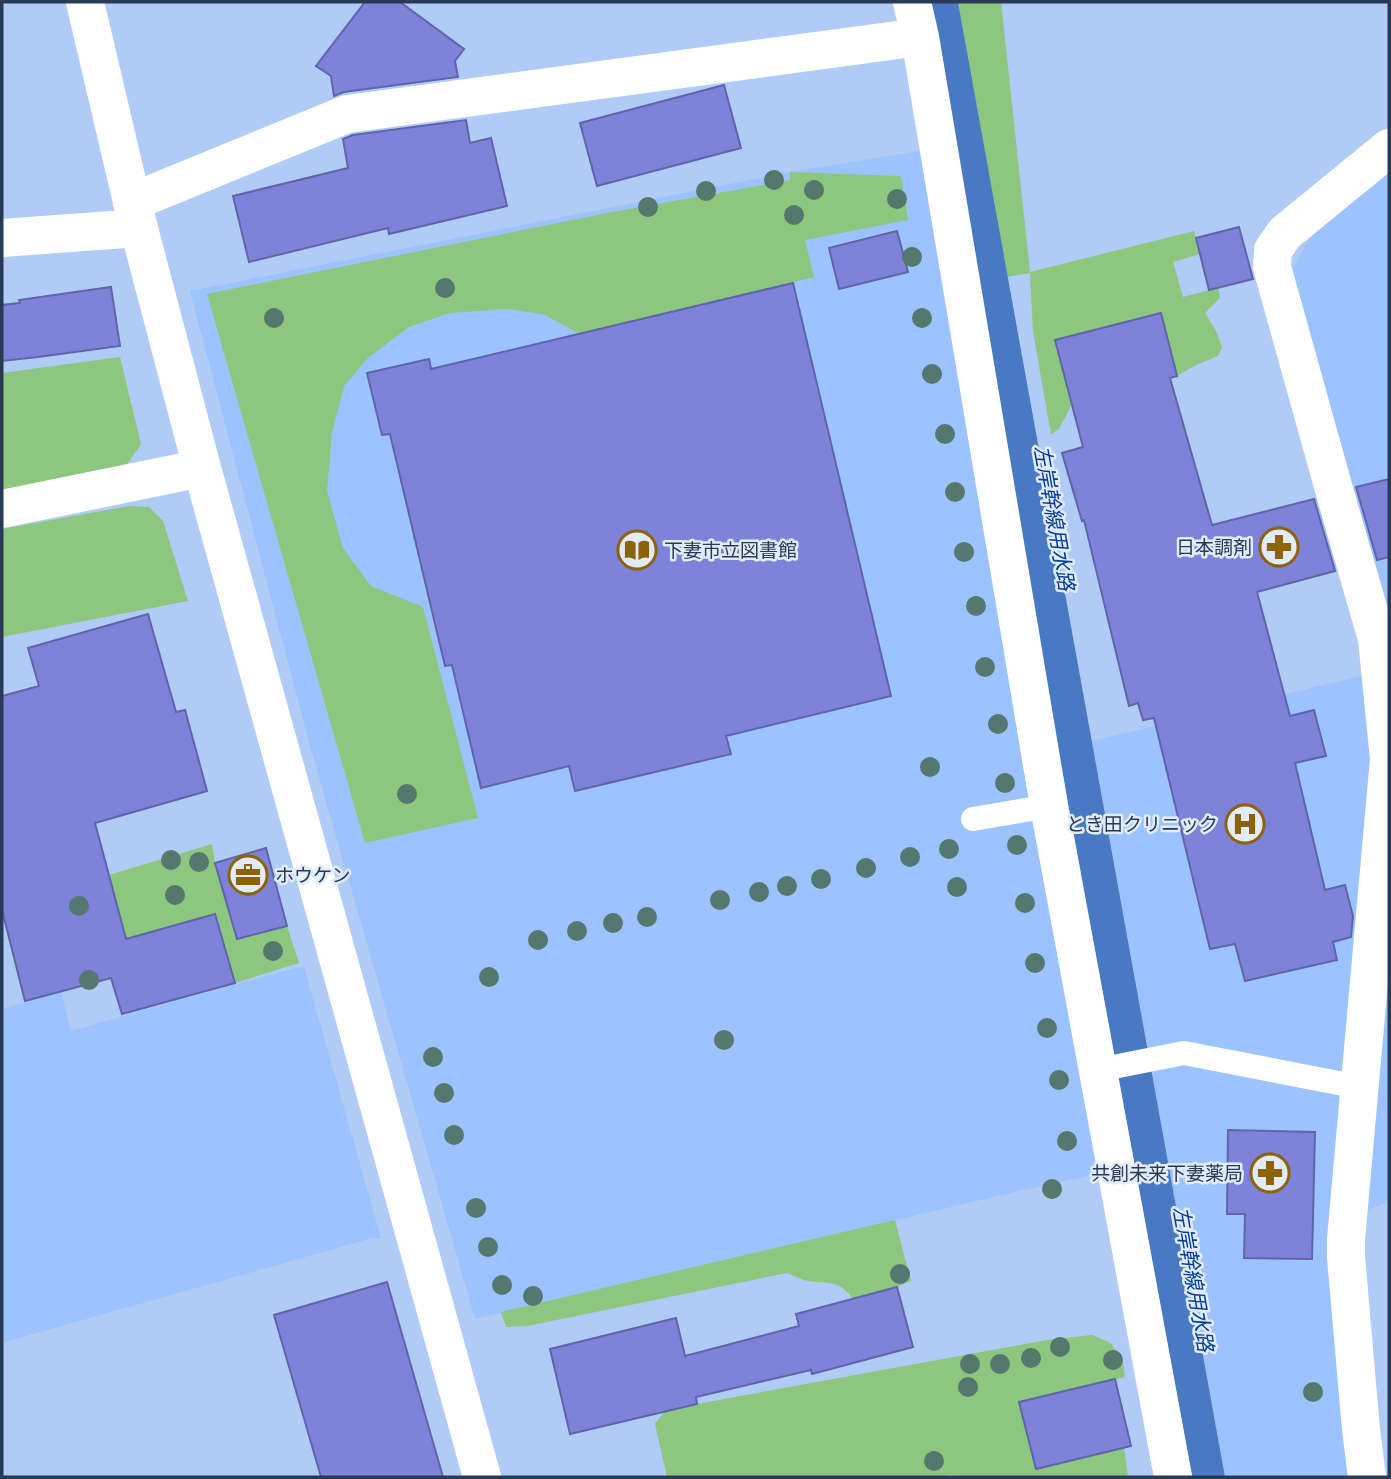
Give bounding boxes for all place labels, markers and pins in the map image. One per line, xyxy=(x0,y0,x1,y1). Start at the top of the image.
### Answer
pharmacy icon: 日本調剤 xyxy=(1258,526,1300,568)
library icon: 下妻市立図書館 xyxy=(616,529,658,571)
place label: 日本調剤 xyxy=(1176,534,1252,560)
place label: 下妻市立図書館 xyxy=(664,537,797,563)
hospital icon: とき田クリニック xyxy=(1224,803,1266,845)
place label: とき田クリニック xyxy=(1066,811,1218,837)
office icon: ホウケン xyxy=(227,854,269,896)
place label: ホウケン xyxy=(275,862,350,888)
pharmacy icon: 共創未来下妻薬局 xyxy=(1249,1152,1291,1194)
place label: 共創未来下妻薬局 xyxy=(1091,1160,1243,1186)

